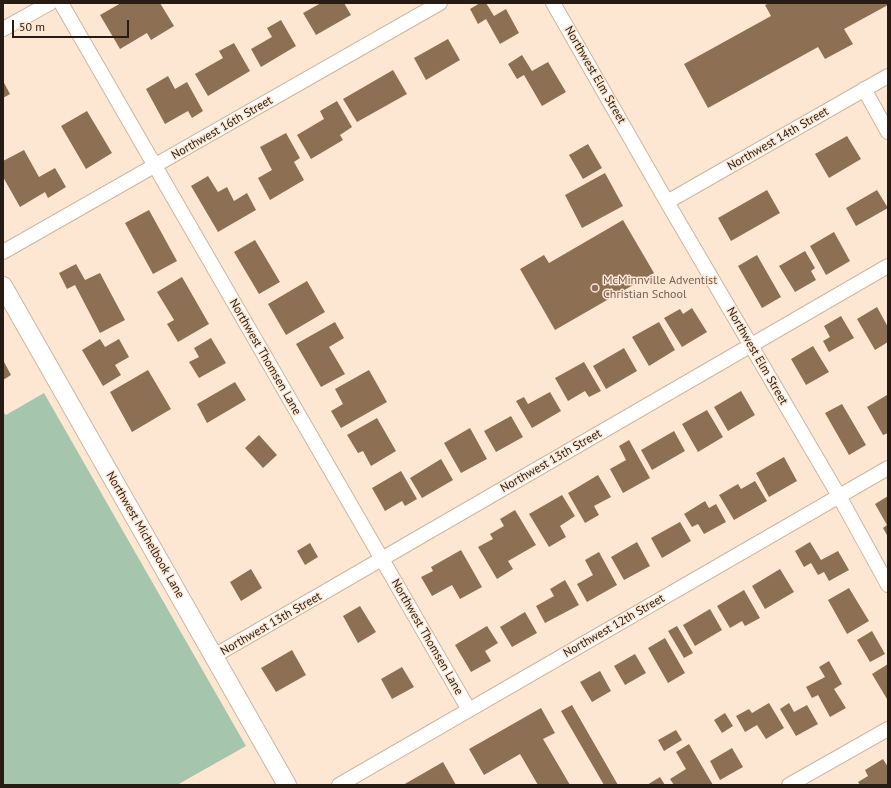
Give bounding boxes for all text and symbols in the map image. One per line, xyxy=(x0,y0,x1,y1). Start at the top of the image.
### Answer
scale bar xyxy=(14,12,131,38)
text: 50 m xyxy=(19,19,45,34)
street label: Northwest Elm Street xyxy=(561,24,629,126)
street label: Northwest 16th Street xyxy=(169,93,275,163)
street label: Northwest 14th Street xyxy=(725,104,831,174)
place label: McMinnville Adventist Christian School xyxy=(603,274,717,302)
marker: McMinnville Adventist Christian School xyxy=(590,283,600,293)
street label: Northwest Thomsen Lane xyxy=(226,296,304,418)
street label: Northwest Elm Street xyxy=(723,305,791,407)
street label: Northwest 13th Street xyxy=(498,426,604,496)
street label: Northwest Michelbook Lane xyxy=(103,469,187,601)
street label: Northwest Thomsen Lane xyxy=(388,576,466,698)
street label: Northwest 13th Street xyxy=(218,589,324,659)
street label: Northwest 12th Street xyxy=(561,591,667,661)

